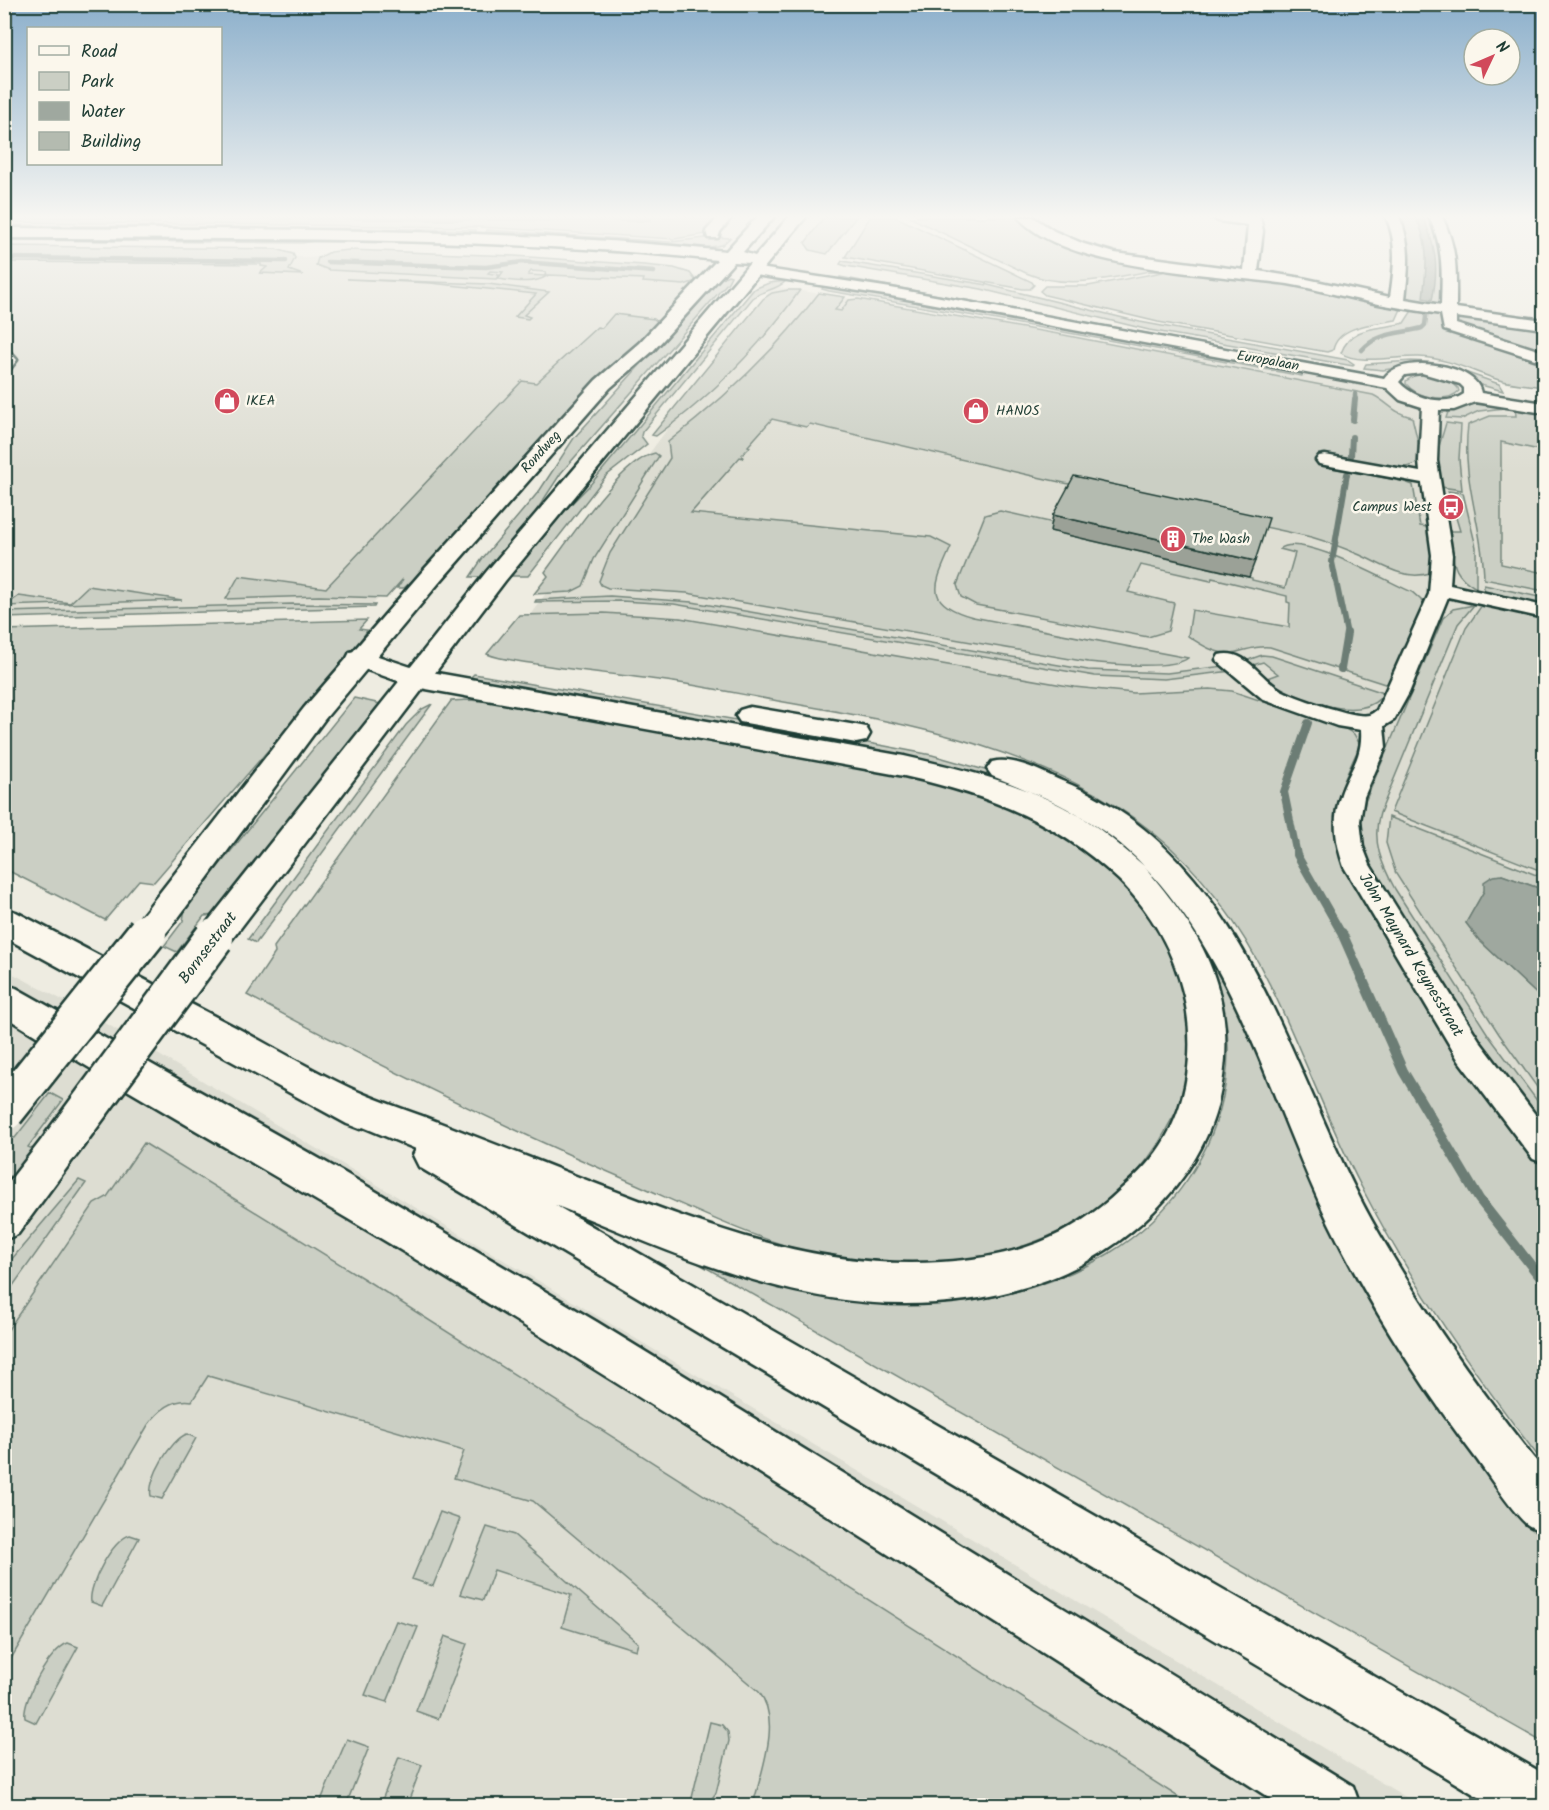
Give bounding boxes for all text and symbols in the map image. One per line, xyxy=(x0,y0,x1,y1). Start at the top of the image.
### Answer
legend xyxy=(27,27,222,165)
north arrow xyxy=(1462,27,1522,87)
text: N xyxy=(1489,35,1514,60)
text: Road xyxy=(81,38,118,67)
text: Park xyxy=(81,68,114,97)
text: Water xyxy=(81,98,126,127)
text: Building xyxy=(81,128,141,157)
street label: Europalaan xyxy=(1235,345,1301,377)
shop icon: IKEA xyxy=(212,386,242,416)
place label: IKEA xyxy=(246,390,275,412)
shop icon: HANOS xyxy=(961,396,991,426)
place label: HANOS xyxy=(996,400,1040,422)
street label: Rondweg xyxy=(516,426,566,478)
bus stop icon: Campus West xyxy=(1436,492,1466,522)
place label: Campus West xyxy=(1352,496,1433,518)
building icon: The Wash xyxy=(1158,524,1188,554)
place label: The Wash xyxy=(1192,528,1250,550)
street label: John Maynard Keynesstraat xyxy=(1352,868,1470,1043)
street label: Bornsestraat xyxy=(173,906,244,989)

